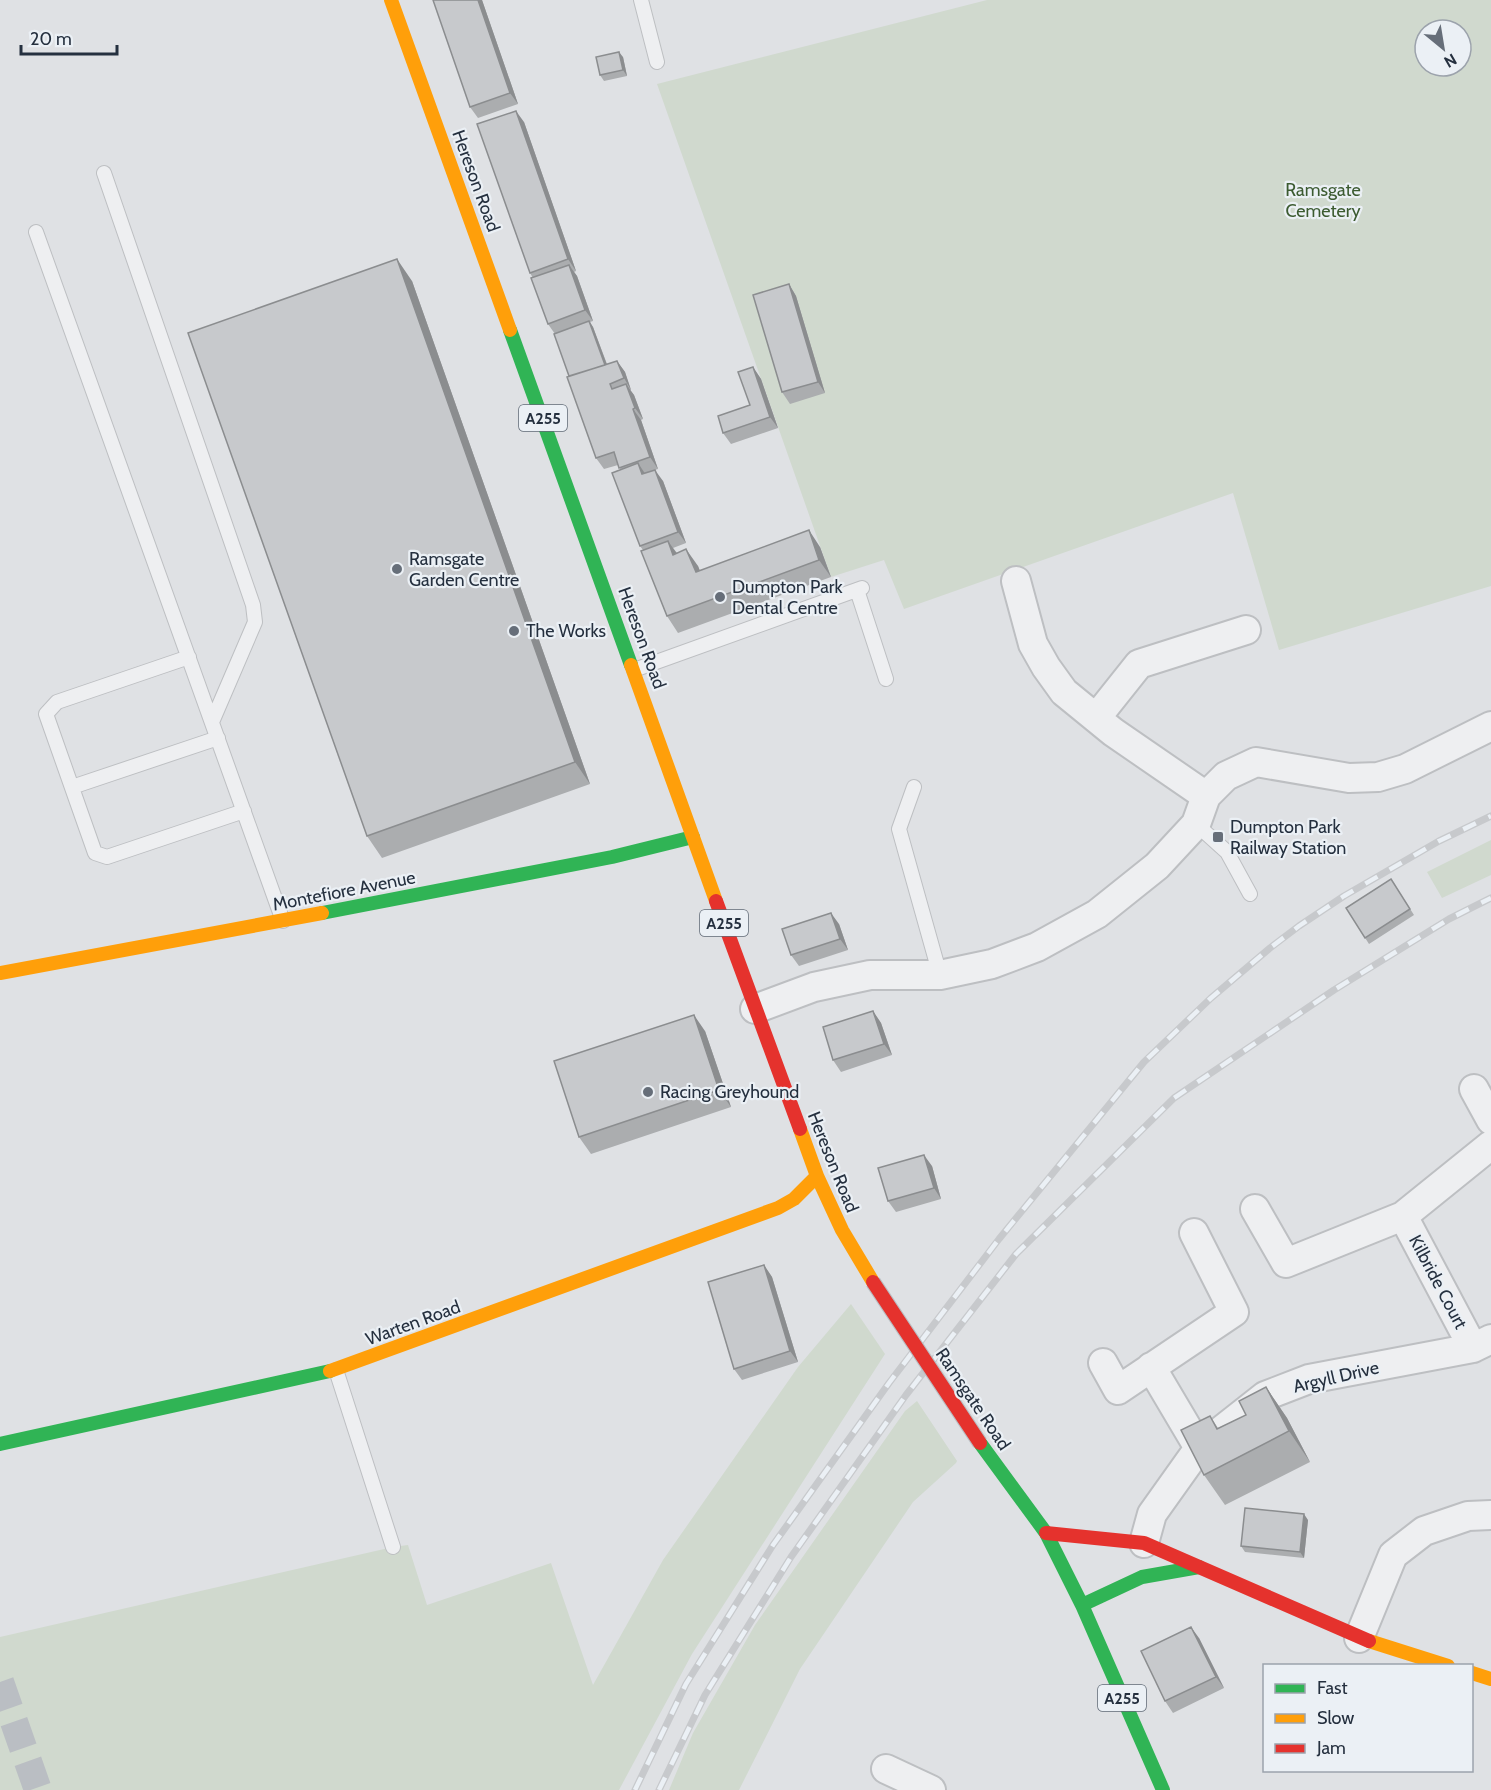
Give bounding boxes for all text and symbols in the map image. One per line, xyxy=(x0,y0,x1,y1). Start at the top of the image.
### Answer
scale bar xyxy=(21,18,117,56)
north arrow xyxy=(1413,18,1473,78)
text: 20 m xyxy=(30,28,72,50)
text: N xyxy=(1441,50,1460,72)
street label: Hereson Road xyxy=(447,127,505,235)
park label: Ramsgate Cemetery xyxy=(1285,179,1361,222)
road number: A255 xyxy=(519,405,567,431)
place label: Ramsgate Garden Centre xyxy=(409,548,519,591)
marker: Ramsgate Garden Centre xyxy=(390,562,404,576)
place label: Dumpton Park Dental Centre xyxy=(732,576,843,619)
street label: Hereson Road xyxy=(613,584,671,692)
marker: Dumpton Park Dental Centre xyxy=(713,590,727,604)
place label: The Works xyxy=(526,620,606,642)
marker: The Works xyxy=(507,624,521,638)
place label: Dumpton Park Railway Station xyxy=(1230,816,1346,859)
marker: Dumpton Park Railway Station xyxy=(1211,830,1225,844)
street label: Montefiore Avenue xyxy=(271,866,417,916)
road number: A255 xyxy=(700,910,748,936)
place label: Racing Greyhound xyxy=(660,1081,799,1103)
marker: Racing Greyhound xyxy=(641,1085,655,1099)
street label: Hereson Road xyxy=(803,1108,863,1216)
street label: Kilbride Court xyxy=(1404,1231,1472,1333)
street label: Warten Road xyxy=(363,1296,463,1350)
street label: Ramsgate Road xyxy=(931,1344,1015,1454)
street label: Argyll Drive xyxy=(1291,1356,1381,1398)
legend xyxy=(1263,1664,1473,1772)
text: Fast xyxy=(1317,1677,1348,1699)
road number: A255 xyxy=(1098,1685,1146,1711)
text: Slow xyxy=(1317,1707,1354,1729)
text: Jam xyxy=(1316,1737,1346,1759)

